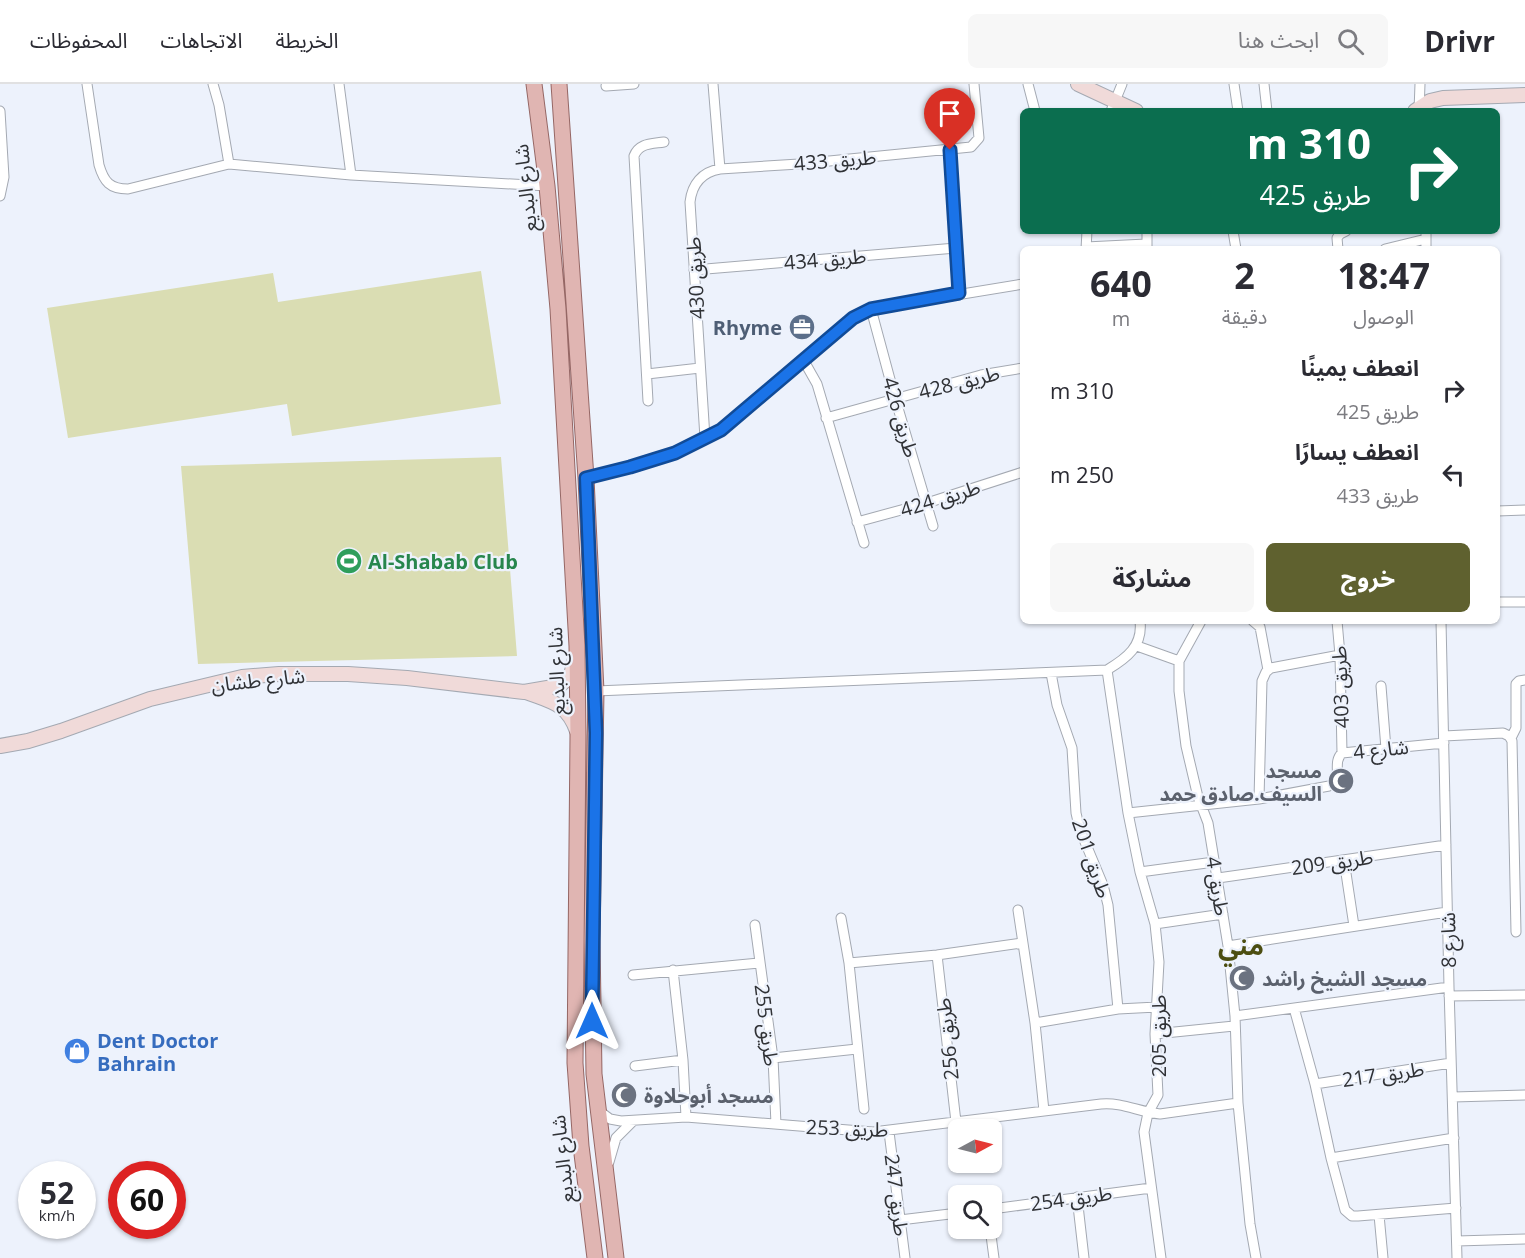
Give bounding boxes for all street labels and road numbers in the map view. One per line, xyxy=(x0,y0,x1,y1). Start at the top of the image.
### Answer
street label: شارع البديع xyxy=(507,142,545,233)
street label: طريق 433 xyxy=(793,143,877,177)
street label: طريق 430 xyxy=(679,236,711,320)
street label: طريق 434 xyxy=(783,242,867,276)
street label: طريق 428 xyxy=(916,359,1002,405)
street label: طريق 426 xyxy=(877,374,925,460)
street label: طريق 424 xyxy=(897,473,983,523)
street label: شارع البديع xyxy=(541,626,573,716)
street label: طريق 403 xyxy=(1325,645,1355,729)
street label: شارع طشان xyxy=(210,662,306,700)
street label: شارع 4 xyxy=(1352,733,1410,767)
street label: طريق 201 xyxy=(1066,815,1118,901)
street label: طريق 209 xyxy=(1289,843,1375,881)
street label: طريق 4 xyxy=(1200,854,1236,918)
street label: شارع 8 xyxy=(1434,912,1464,968)
street label: طريق 255 xyxy=(749,982,785,1068)
street label: طريق 205 xyxy=(1145,995,1172,1077)
street label: طريق 256 xyxy=(929,997,965,1081)
street label: طريق 217 xyxy=(1340,1055,1426,1093)
street label: شارع البديع xyxy=(544,1113,582,1204)
street label: طريق 253 xyxy=(805,1113,889,1143)
street label: طريق 247 xyxy=(879,1152,915,1238)
street label: طريق 254 xyxy=(1028,1179,1114,1217)

